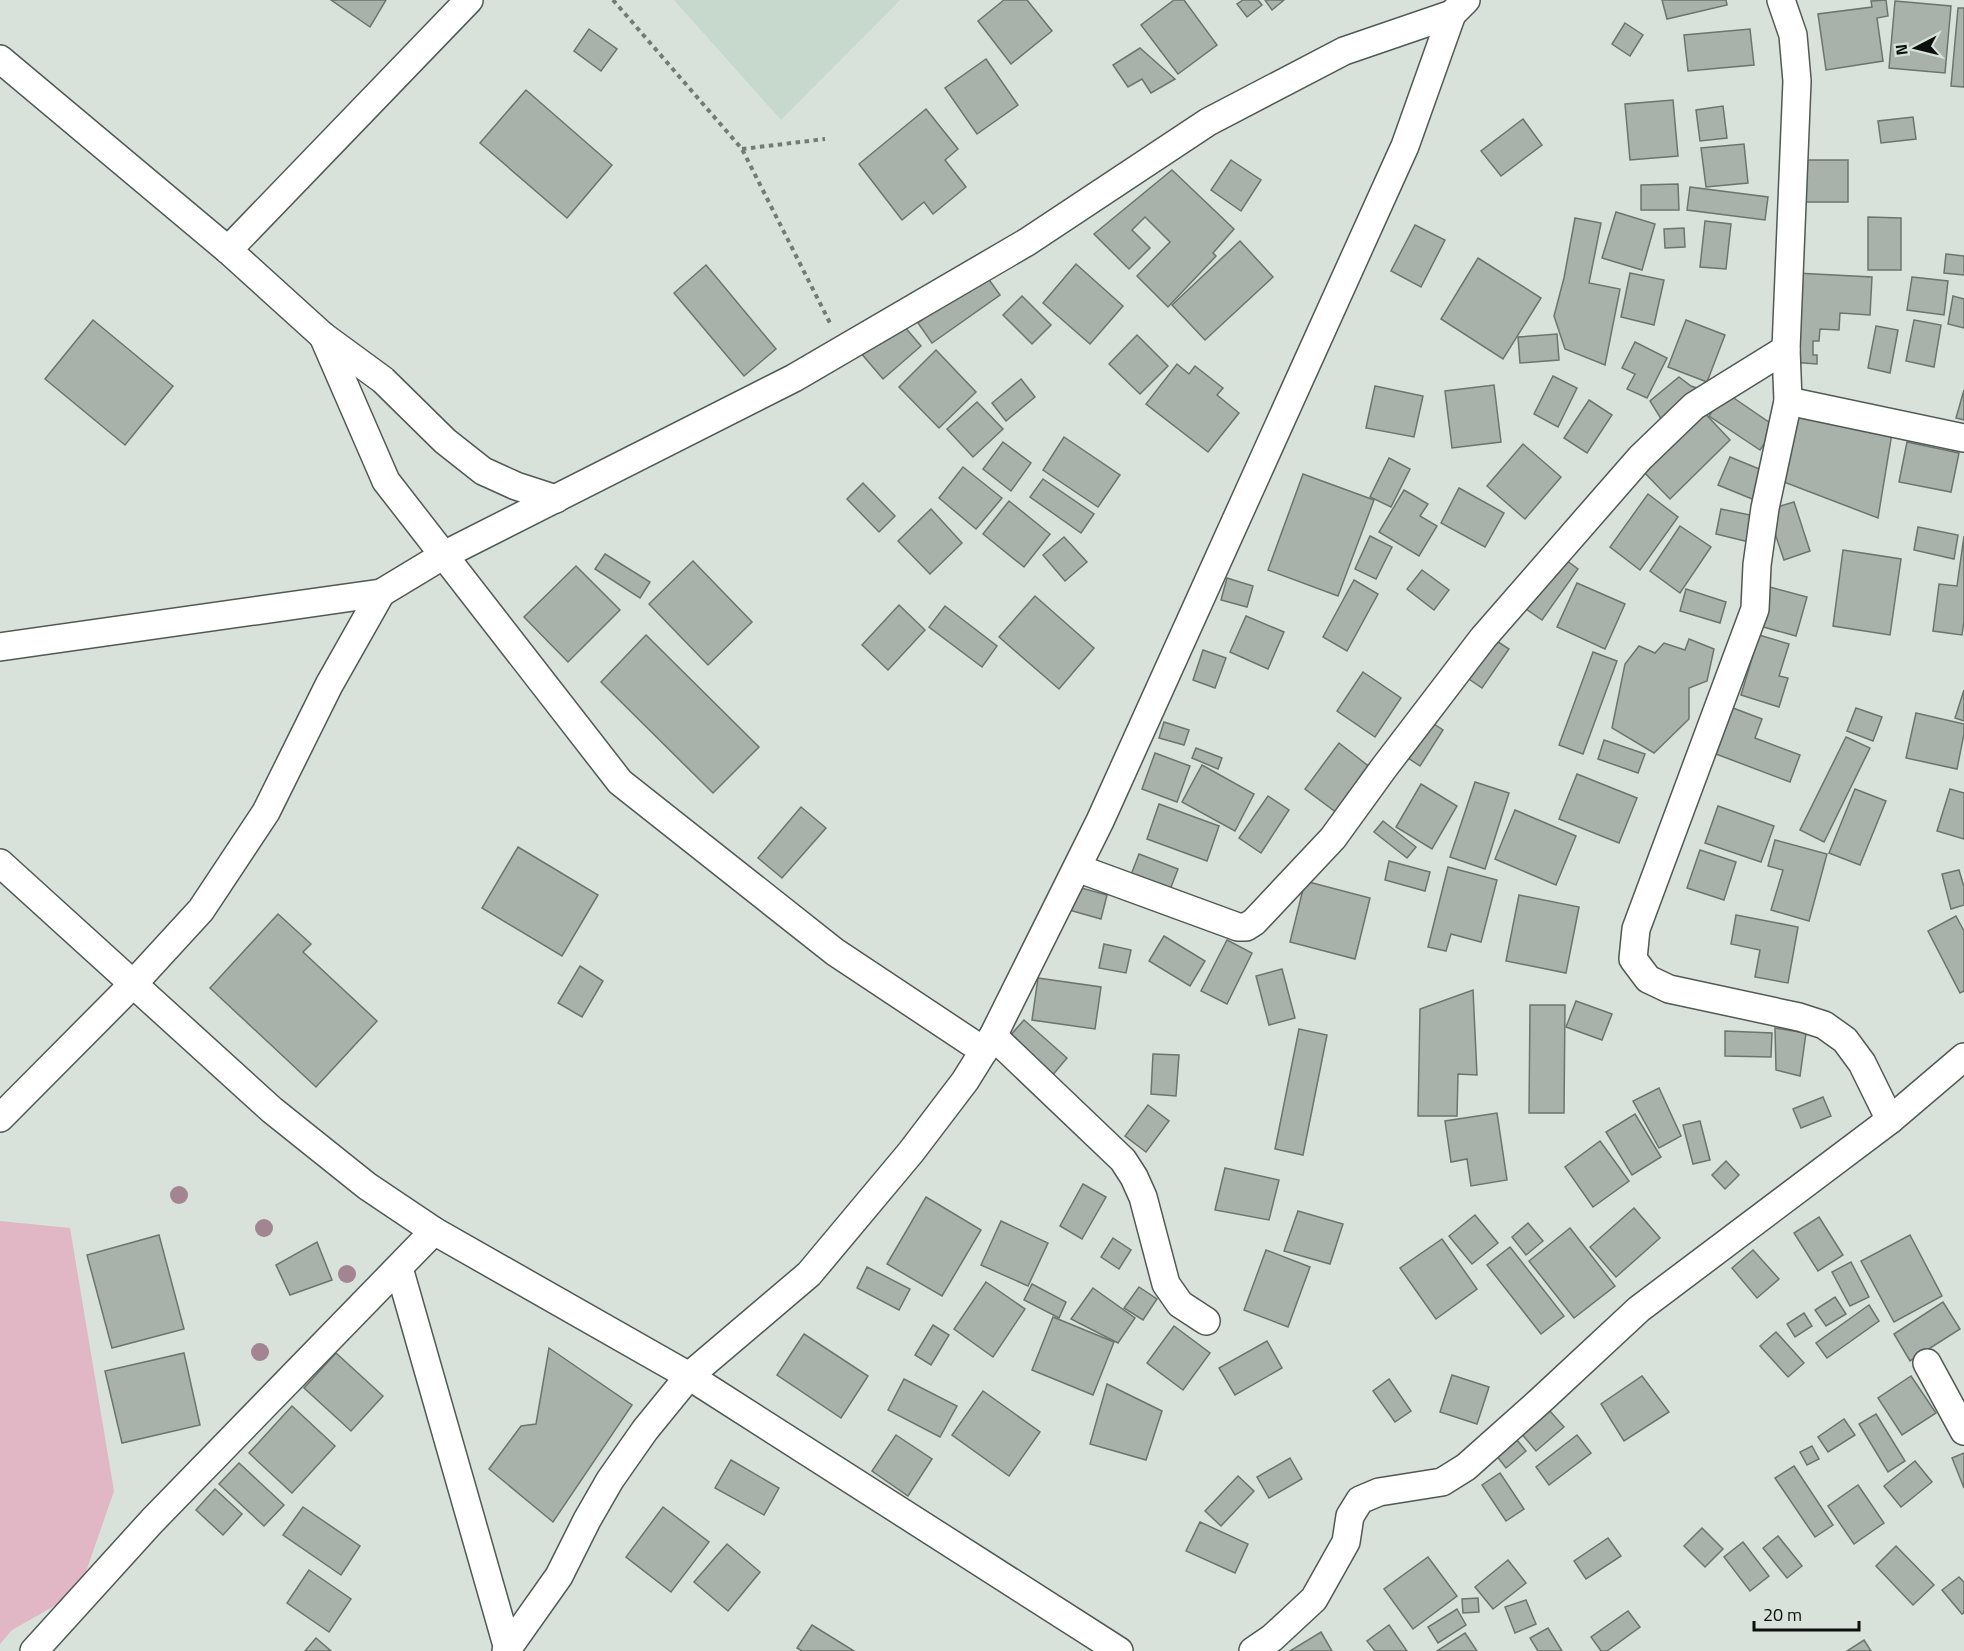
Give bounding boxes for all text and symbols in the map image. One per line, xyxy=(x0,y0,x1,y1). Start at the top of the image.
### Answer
north arrow xyxy=(1886,18,1946,78)
text: N xyxy=(1889,43,1914,57)
scale bar xyxy=(1754,1594,1859,1632)
text: 20 m xyxy=(1763,1601,1802,1628)

